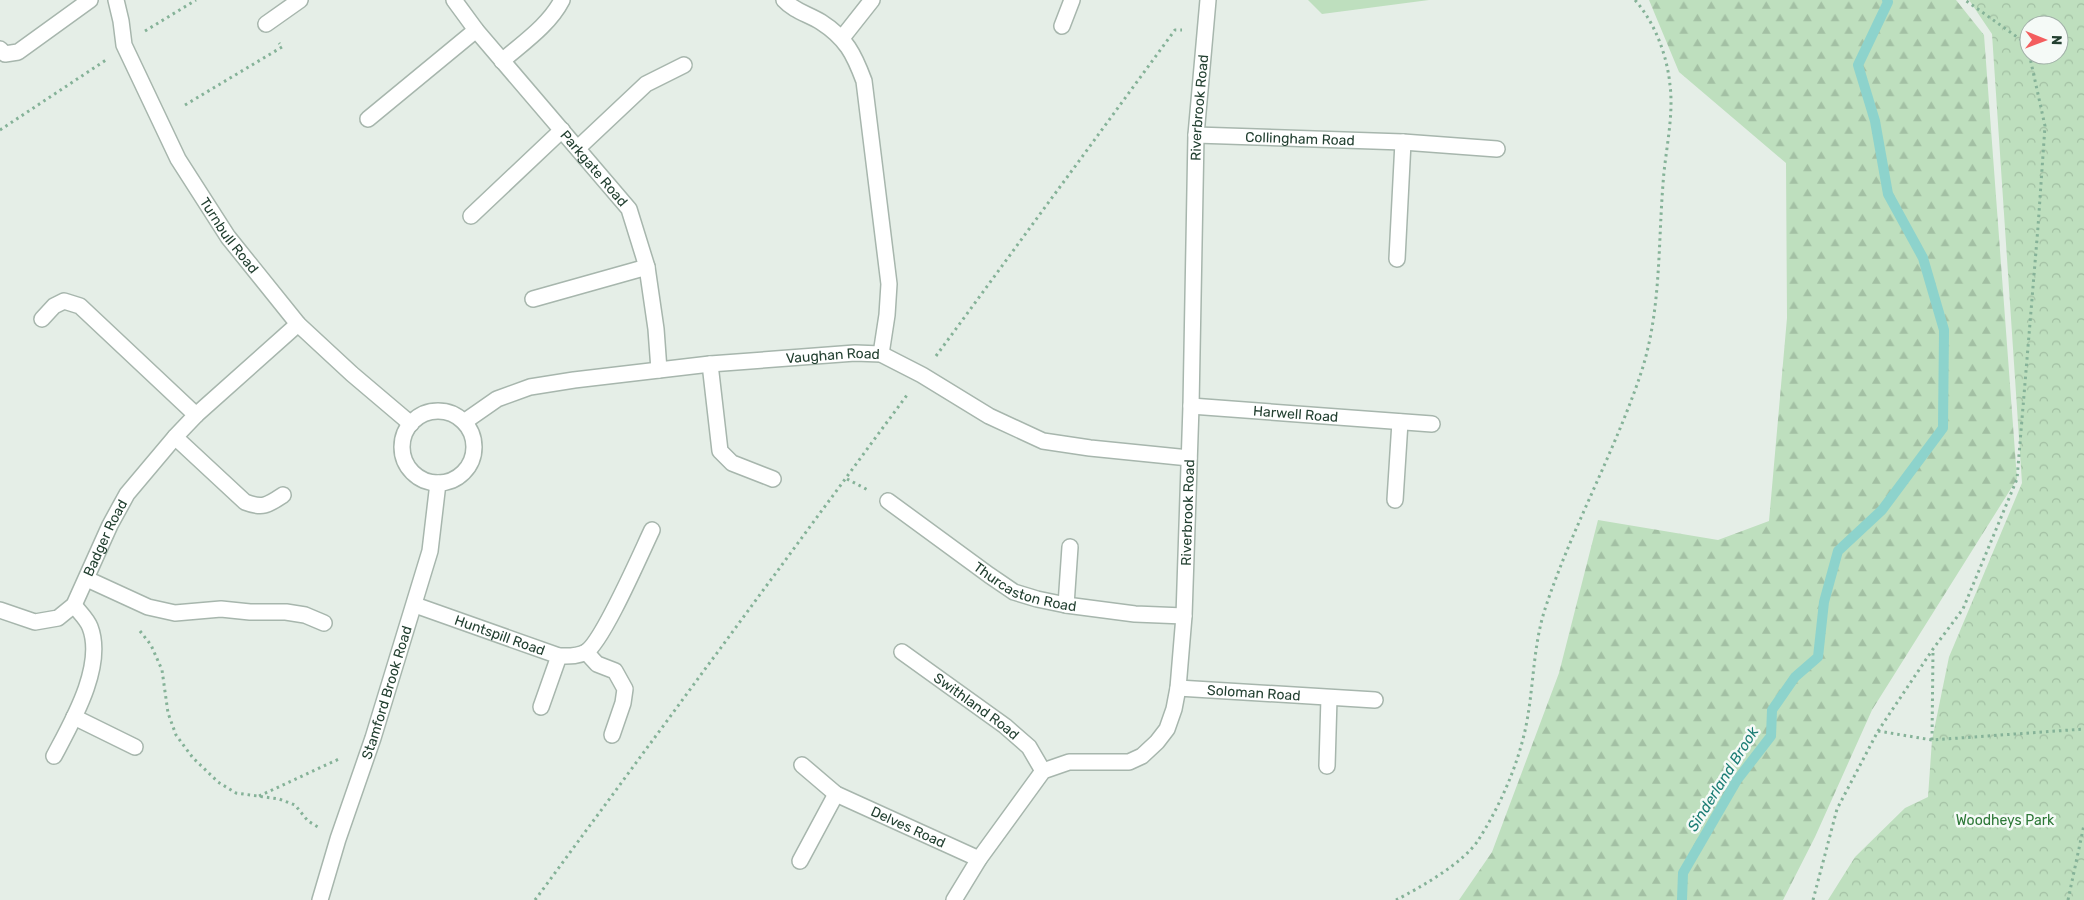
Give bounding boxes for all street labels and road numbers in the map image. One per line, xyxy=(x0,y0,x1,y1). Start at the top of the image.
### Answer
street label: Riverbrook Road xyxy=(1188,54,1212,161)
street label: Parkgate Road xyxy=(556,127,631,210)
street label: Collingham Road xyxy=(1245,129,1355,149)
street label: Turnbull Road xyxy=(196,195,262,277)
street label: Vaughan Road xyxy=(785,345,880,367)
street label: Harwell Road xyxy=(1252,403,1339,426)
street label: Riverbrook Road xyxy=(1178,459,1198,566)
street label: Badger Road xyxy=(80,497,131,579)
street label: Thurcaston Road xyxy=(970,559,1077,615)
street label: Huntspill Road xyxy=(452,612,547,659)
street label: Stamford Brook Road xyxy=(358,624,416,762)
street label: Swithland Road xyxy=(930,669,1022,743)
street label: Soloman Road xyxy=(1207,682,1301,704)
street label: Delves Road xyxy=(868,803,948,852)

